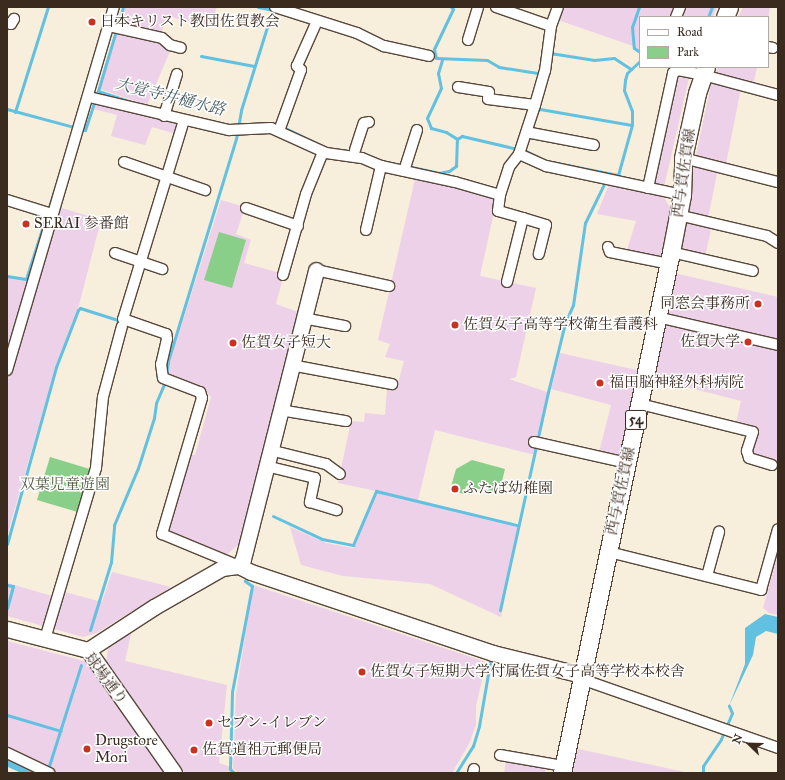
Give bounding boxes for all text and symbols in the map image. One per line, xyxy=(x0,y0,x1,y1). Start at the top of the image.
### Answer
place label: 日本キリスト教団佐賀教会 xyxy=(100,13,280,31)
legend xyxy=(639,16,769,68)
marker: 日本キリスト教団佐賀教会 xyxy=(87,17,97,27)
text: Road xyxy=(677,25,703,39)
text: Park xyxy=(677,45,699,59)
water label: 大覚寺井樋水路 xyxy=(113,74,227,120)
street label: 西与賀佐賀線 xyxy=(669,127,699,219)
place label: SERAI 参番館 xyxy=(34,215,129,233)
marker: SERAI 参番館 xyxy=(21,219,31,229)
place label: 同窓会事務所 xyxy=(660,295,750,313)
marker: 同窓会事務所 xyxy=(753,299,763,309)
place label: 佐賀女子高等学校衛生看護科 xyxy=(463,316,658,334)
marker: 佐賀女子高等学校衛生看護科 xyxy=(450,320,460,330)
place label: 佐賀大学 xyxy=(680,333,740,351)
place label: 佐賀女子短大 xyxy=(241,334,331,352)
marker: 佐賀大学 xyxy=(743,337,753,347)
marker: 佐賀女子短大 xyxy=(228,338,238,348)
place label: 福田脳神経外科病院 xyxy=(609,374,744,392)
marker: 福田脳神経外科病院 xyxy=(594,377,606,389)
road number: 54 xyxy=(625,408,647,432)
street label: 西与賀佐賀線 xyxy=(603,445,639,537)
park label: 双葉児童遊園 xyxy=(20,476,110,494)
place label: ふたば幼稚園 xyxy=(463,480,553,498)
marker: ふたば幼稚園 xyxy=(450,484,460,494)
street label: 球場通り xyxy=(81,650,131,708)
place label: 佐賀女子短期大学付属佐賀女子高等学校本校舎 xyxy=(370,663,685,681)
marker: 佐賀女子短期大学付属佐賀女子高等学校本校舎 xyxy=(357,667,367,677)
place label: セブン-イレブン xyxy=(217,714,328,732)
marker: セブン-イレブン xyxy=(204,718,214,728)
north arrow xyxy=(729,724,769,764)
place label: Drugstore Mori xyxy=(95,731,158,766)
text: N xyxy=(730,732,745,746)
place label: 佐賀道祖元郵便局 xyxy=(202,741,322,759)
marker: Drugstore Mori xyxy=(82,744,92,754)
marker: 佐賀道祖元郵便局 xyxy=(189,745,199,755)

